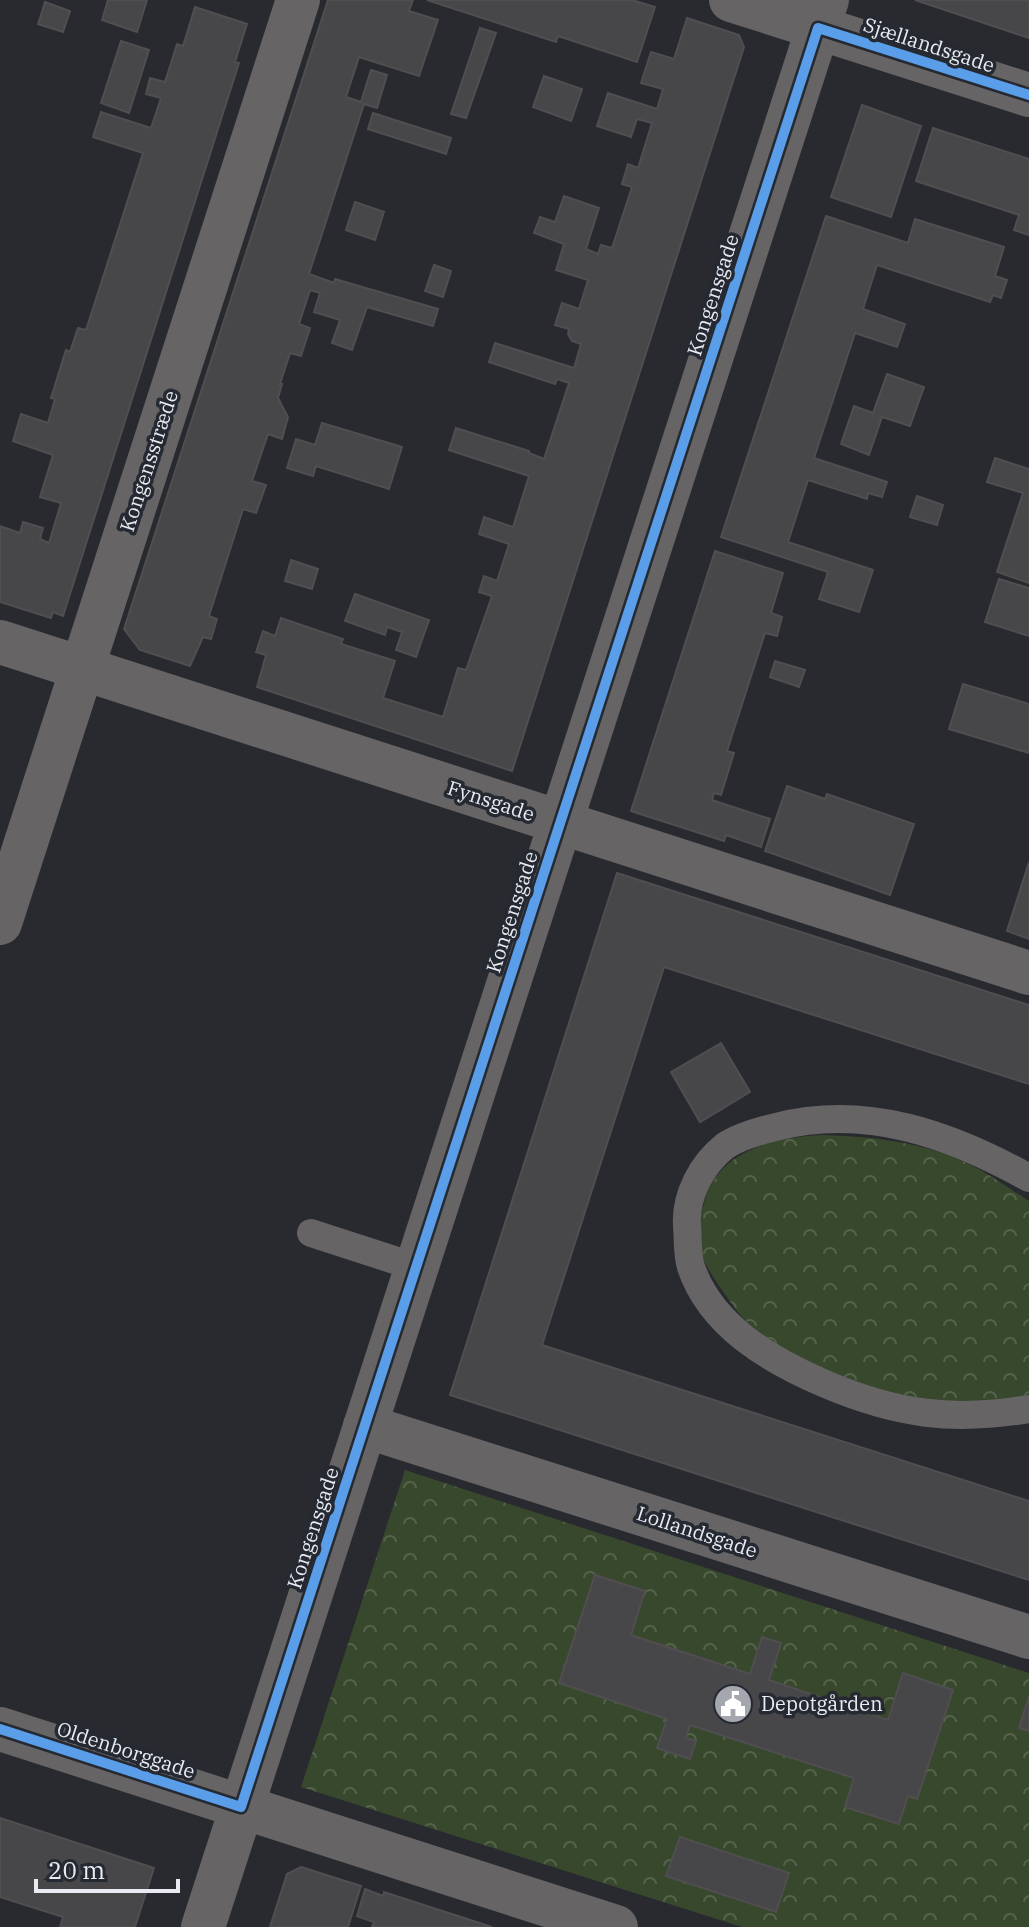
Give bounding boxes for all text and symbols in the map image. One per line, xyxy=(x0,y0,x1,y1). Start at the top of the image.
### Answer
street label: Sjællandsgade xyxy=(860,11,998,78)
street label: Kongensgade xyxy=(680,231,745,359)
street label: Kongensstræde xyxy=(113,387,184,535)
street label: Fynsgade xyxy=(444,774,538,827)
street label: Kongensgade xyxy=(479,848,544,976)
street label: Kongensgade xyxy=(280,1464,345,1592)
street label: Lollandsgade xyxy=(633,1499,761,1564)
public building icon: Depotgården xyxy=(712,1683,754,1725)
place label: Depotgården xyxy=(761,1690,883,1717)
street label: Oldenborggade xyxy=(54,1714,199,1785)
scale bar xyxy=(36,1843,178,1893)
text: 20 m xyxy=(48,1854,105,1886)

